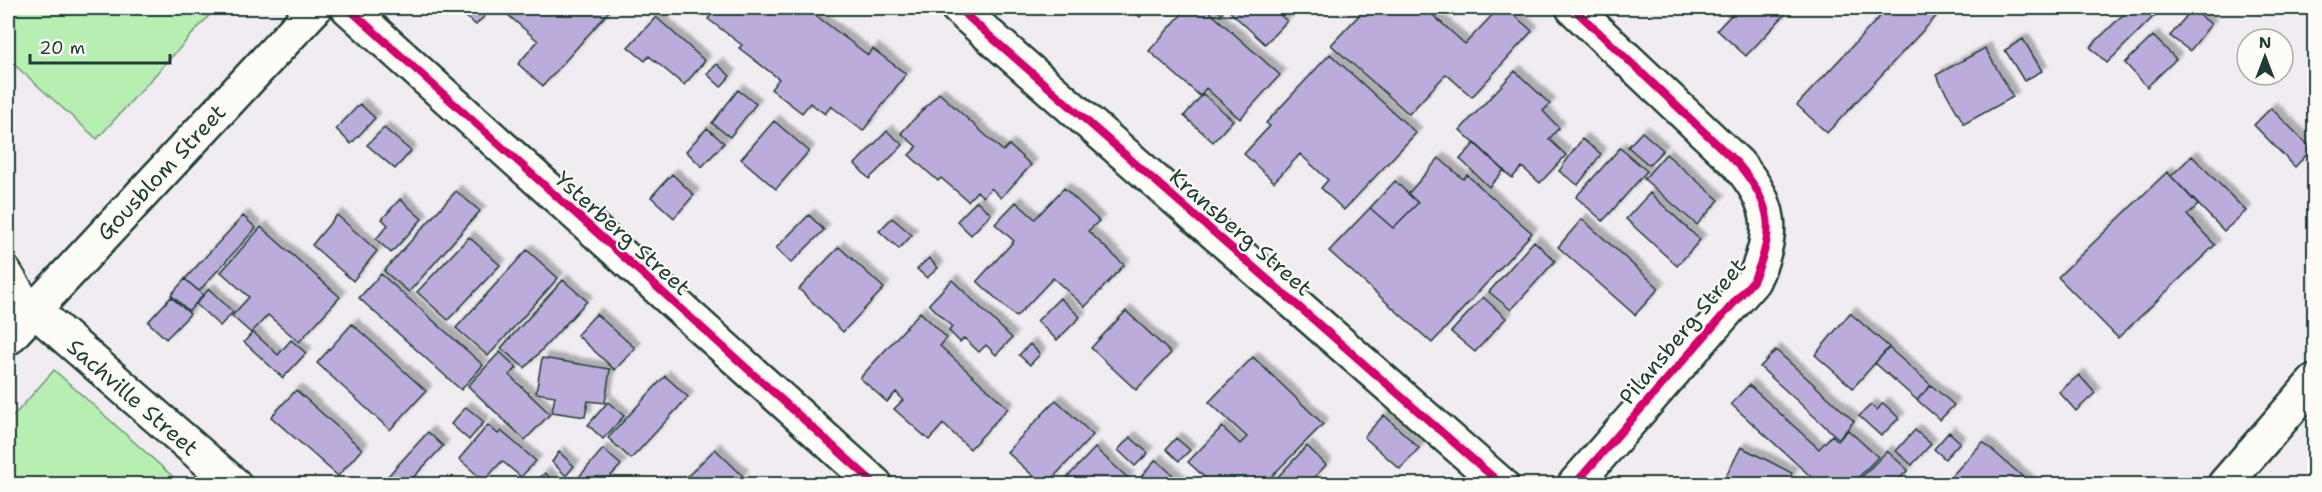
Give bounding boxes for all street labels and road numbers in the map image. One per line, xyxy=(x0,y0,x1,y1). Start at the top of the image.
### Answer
street label: Gousblom Street xyxy=(91,98,232,247)
street label: Kransberg Street xyxy=(1163,162,1318,302)
street label: Ysterberg Street xyxy=(549,165,696,302)
street label: Pilansberg Street xyxy=(1613,252,1752,411)
street label: Sachville Street xyxy=(61,332,204,462)

